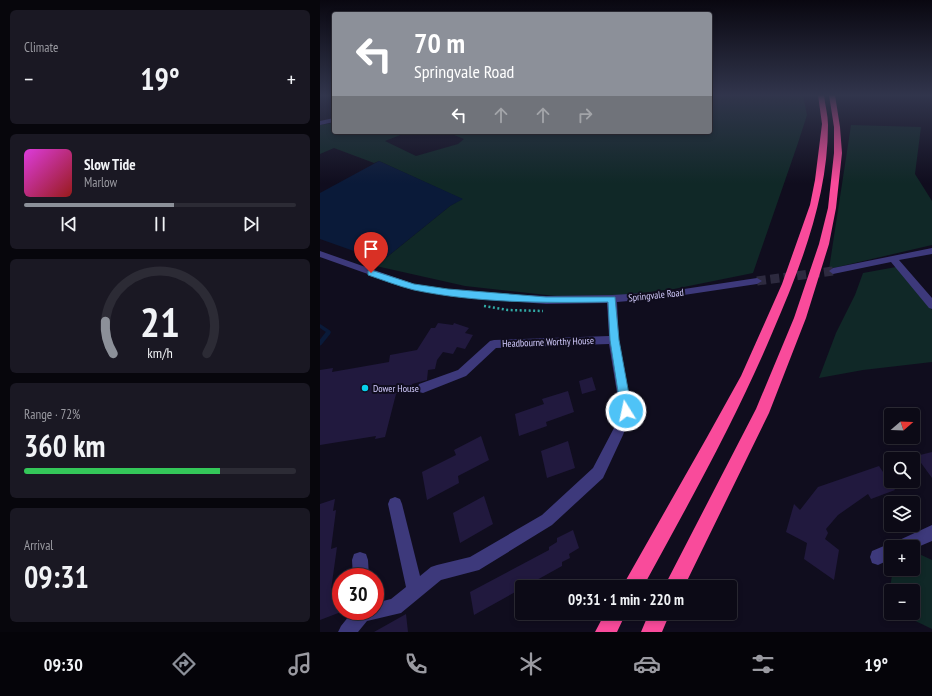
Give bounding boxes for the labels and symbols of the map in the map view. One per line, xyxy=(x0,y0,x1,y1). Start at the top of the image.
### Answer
pin xyxy=(354,232,388,273)
street label: Springvale Road xyxy=(628,286,684,304)
street label: Headbourne Worthy House xyxy=(502,334,594,350)
place label: Dower House xyxy=(373,382,419,395)
marker: Dower House xyxy=(360,383,370,393)
position arrow xyxy=(605,390,647,432)
north arrow xyxy=(884,408,920,444)
speed limit sign: 30 xyxy=(332,568,384,620)

